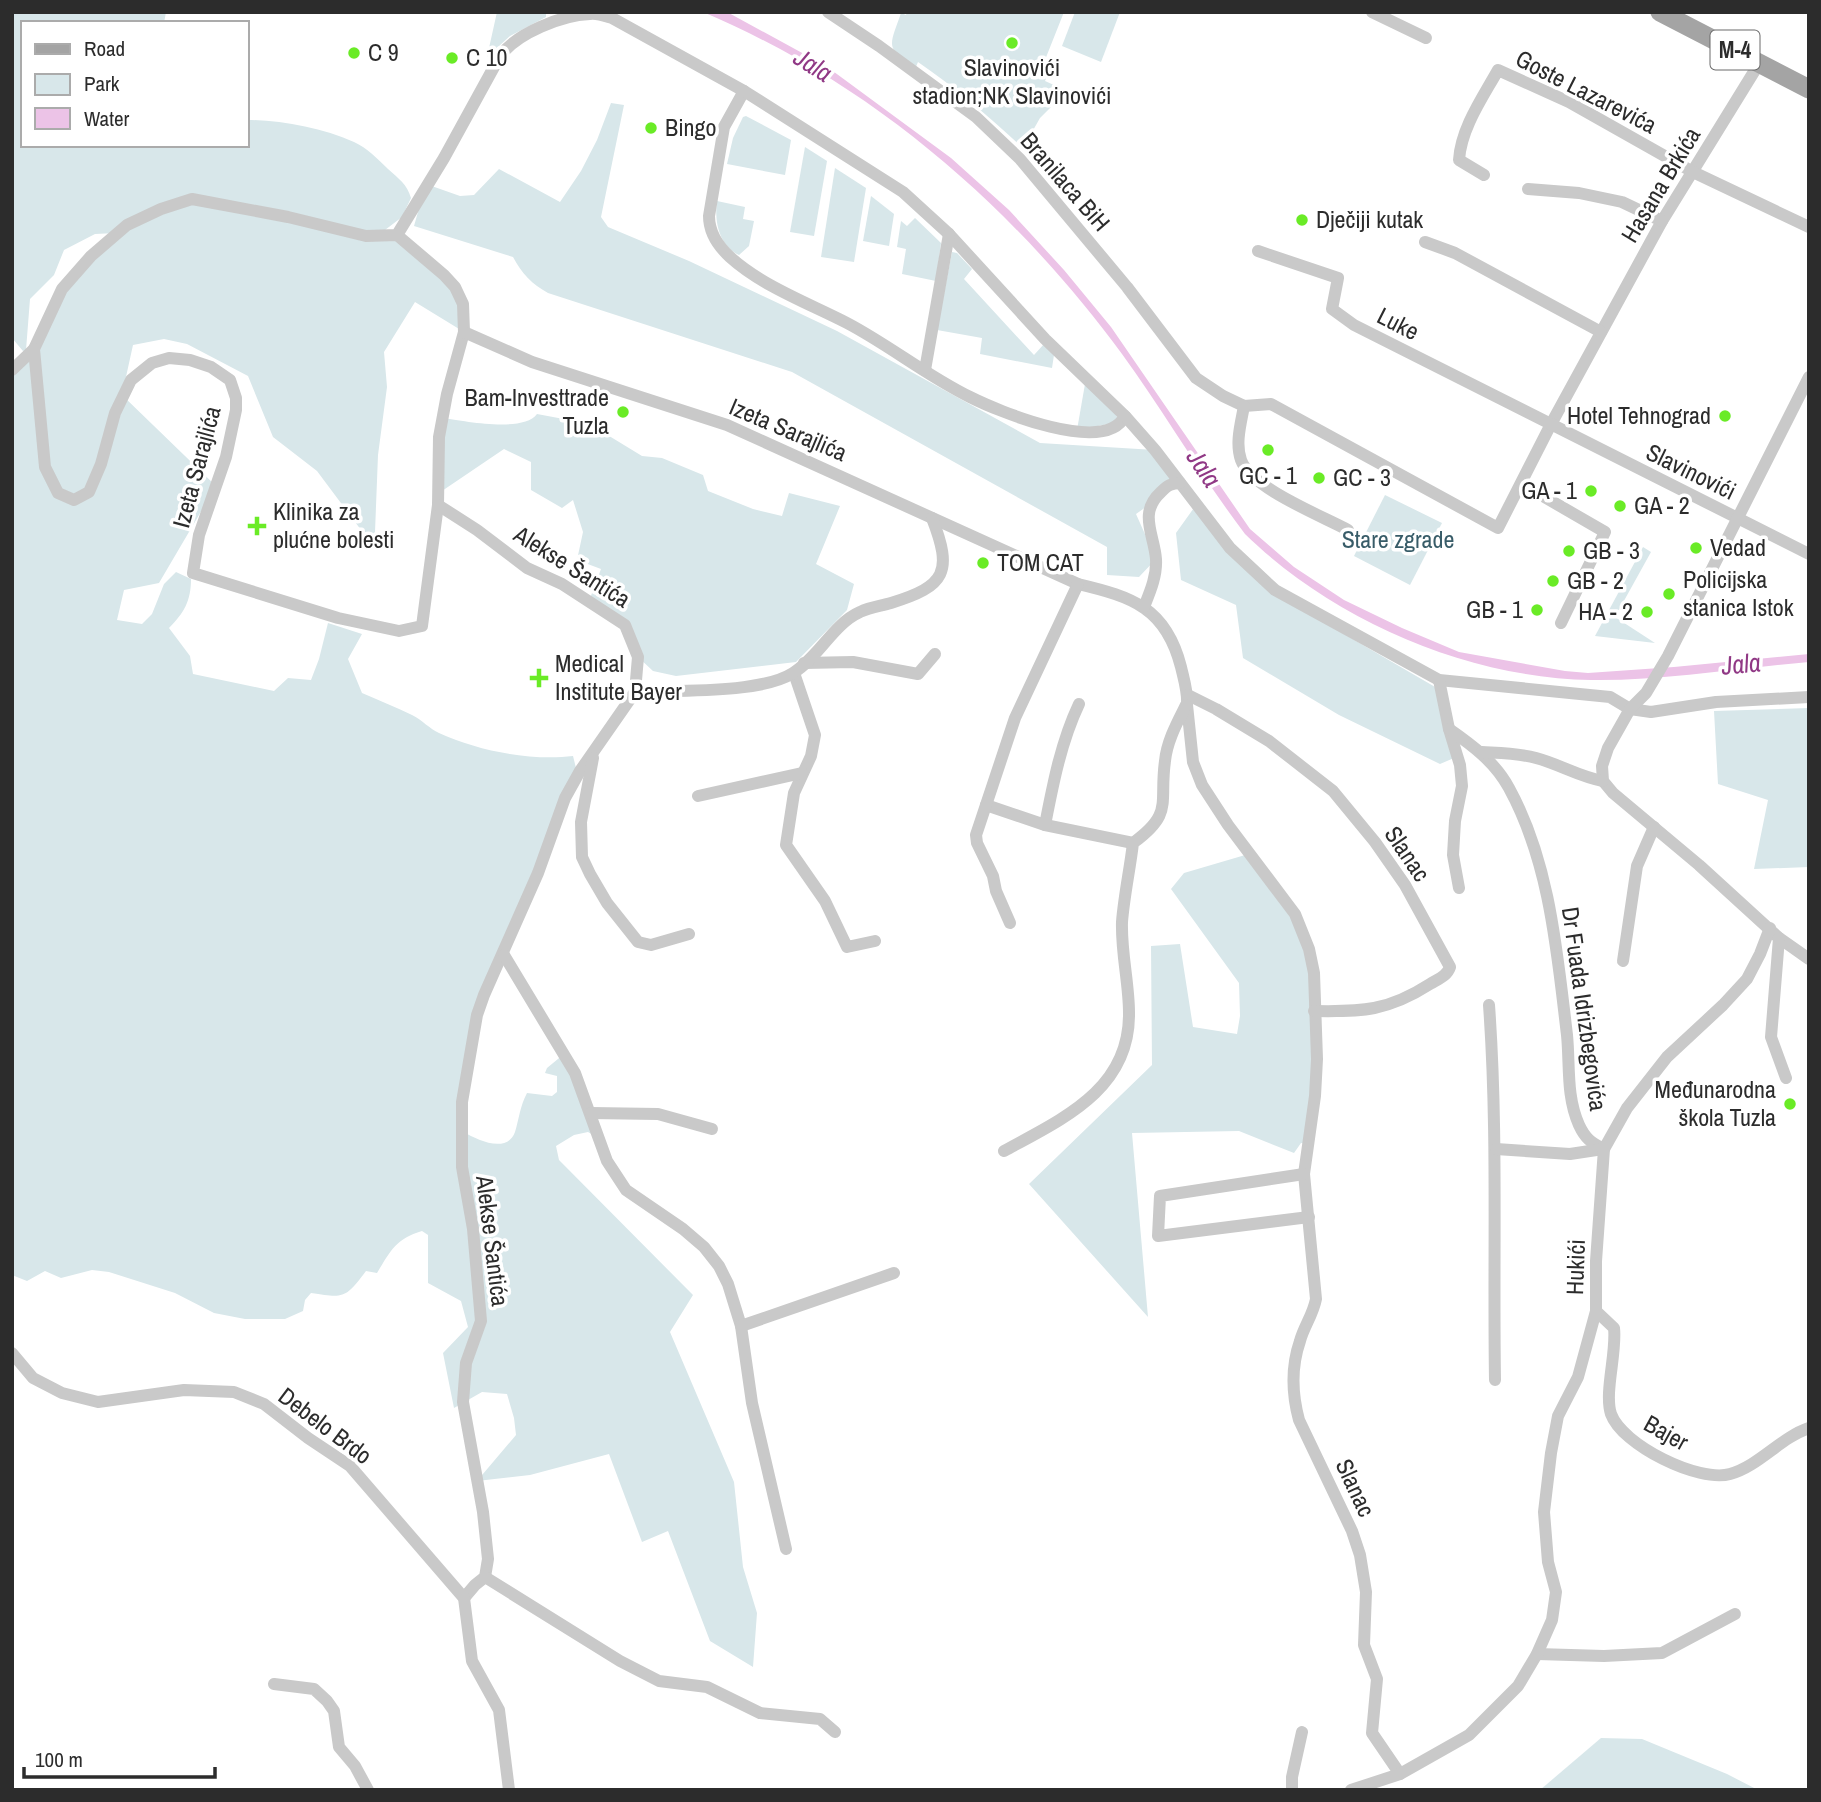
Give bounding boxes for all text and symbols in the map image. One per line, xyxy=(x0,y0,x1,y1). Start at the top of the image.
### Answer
legend xyxy=(21,21,248,147)
road number: M-4 xyxy=(1710,31,1760,70)
text: Road xyxy=(84,34,125,63)
marker: Slavinovići stadion;NK Slavinovići xyxy=(1004,35,1020,51)
place label: C 9 xyxy=(368,36,399,68)
water label: Jala xyxy=(787,39,839,90)
place label: C 10 xyxy=(466,41,508,73)
street label: Goste Lazarevića xyxy=(1510,42,1662,140)
marker: C 9 xyxy=(346,45,362,61)
marker: C 10 xyxy=(444,50,460,66)
place label: Slavinovići stadion;NK Slavinovići xyxy=(912,51,1112,111)
text: Park xyxy=(84,69,120,98)
text: Water xyxy=(84,104,130,133)
place label: Bingo xyxy=(665,111,716,143)
marker: Bingo xyxy=(643,120,659,136)
street label: Hasana Brkića xyxy=(1613,121,1707,248)
street label: Branilaca BiH xyxy=(1014,125,1118,238)
place label: Dječiji kutak xyxy=(1316,203,1423,235)
marker: Dječiji kutak xyxy=(1294,212,1310,228)
street label: Luke xyxy=(1372,299,1425,347)
place label: Bam-Investtrade Tuzla xyxy=(465,381,609,441)
street label: Izeta Sarajlića xyxy=(725,390,852,468)
place label: Hotel Tehnograd xyxy=(1567,399,1711,431)
street label: Izeta Sarajlića xyxy=(164,402,228,531)
marker: Bam-Investtrade Tuzla xyxy=(615,404,631,420)
marker: Hotel Tehnograd xyxy=(1717,408,1733,424)
street label: Slavinovići xyxy=(1641,436,1742,507)
water label: Jala xyxy=(1178,441,1230,494)
marker: GC - 1 xyxy=(1260,442,1276,458)
place label: GC - 1 xyxy=(1239,459,1297,491)
place label: GC - 3 xyxy=(1333,461,1391,493)
marker: GC - 3 xyxy=(1311,470,1327,486)
place label: GA - 1 xyxy=(1521,474,1577,506)
marker: GA - 1 xyxy=(1583,483,1599,499)
place label: GA - 2 xyxy=(1634,489,1690,521)
place label: Klinika za plućne bolesti xyxy=(273,495,394,555)
marker: GA - 2 xyxy=(1612,498,1628,514)
marker: Klinika za plućne bolesti xyxy=(247,516,267,536)
street label: Alekse Šantića xyxy=(508,517,637,615)
park label: Stare zgrade xyxy=(1342,523,1454,555)
place label: Vedad xyxy=(1710,531,1766,563)
place label: GB - 3 xyxy=(1583,534,1640,566)
marker: Vedad xyxy=(1688,540,1704,556)
marker: GB - 3 xyxy=(1561,543,1577,559)
place label: TOM CAT xyxy=(997,546,1084,578)
marker: TOM CAT xyxy=(975,555,991,571)
place label: Policijska stanica Istok xyxy=(1683,563,1794,623)
place label: GB - 2 xyxy=(1567,564,1624,596)
marker: GB - 2 xyxy=(1545,573,1561,589)
marker: Policijska stanica Istok xyxy=(1661,586,1677,602)
place label: GB - 1 xyxy=(1466,593,1523,625)
place label: HA - 2 xyxy=(1578,595,1633,627)
marker: GB - 1 xyxy=(1529,602,1545,618)
marker: HA - 2 xyxy=(1639,604,1655,620)
water label: Jala xyxy=(1719,644,1762,683)
place label: Medical Institute Bayer xyxy=(555,647,682,707)
marker: Medical Institute Bayer xyxy=(529,668,549,688)
street label: Slanac xyxy=(1378,820,1438,887)
street label: Dr Fuada Idrizbegovića xyxy=(1555,905,1615,1113)
place label: Međunarodna škola Tuzla xyxy=(1655,1073,1776,1133)
marker: Međunarodna škola Tuzla xyxy=(1782,1096,1798,1112)
street label: Alekse Šantića xyxy=(469,1173,517,1308)
street label: Hukići xyxy=(1558,1239,1592,1295)
street label: Debelo Brdo xyxy=(272,1380,379,1471)
street label: Bajer xyxy=(1639,1407,1695,1457)
street label: Slanac xyxy=(1329,1454,1383,1522)
scale bar xyxy=(24,1736,215,1780)
text: 100 m xyxy=(35,1745,83,1774)

